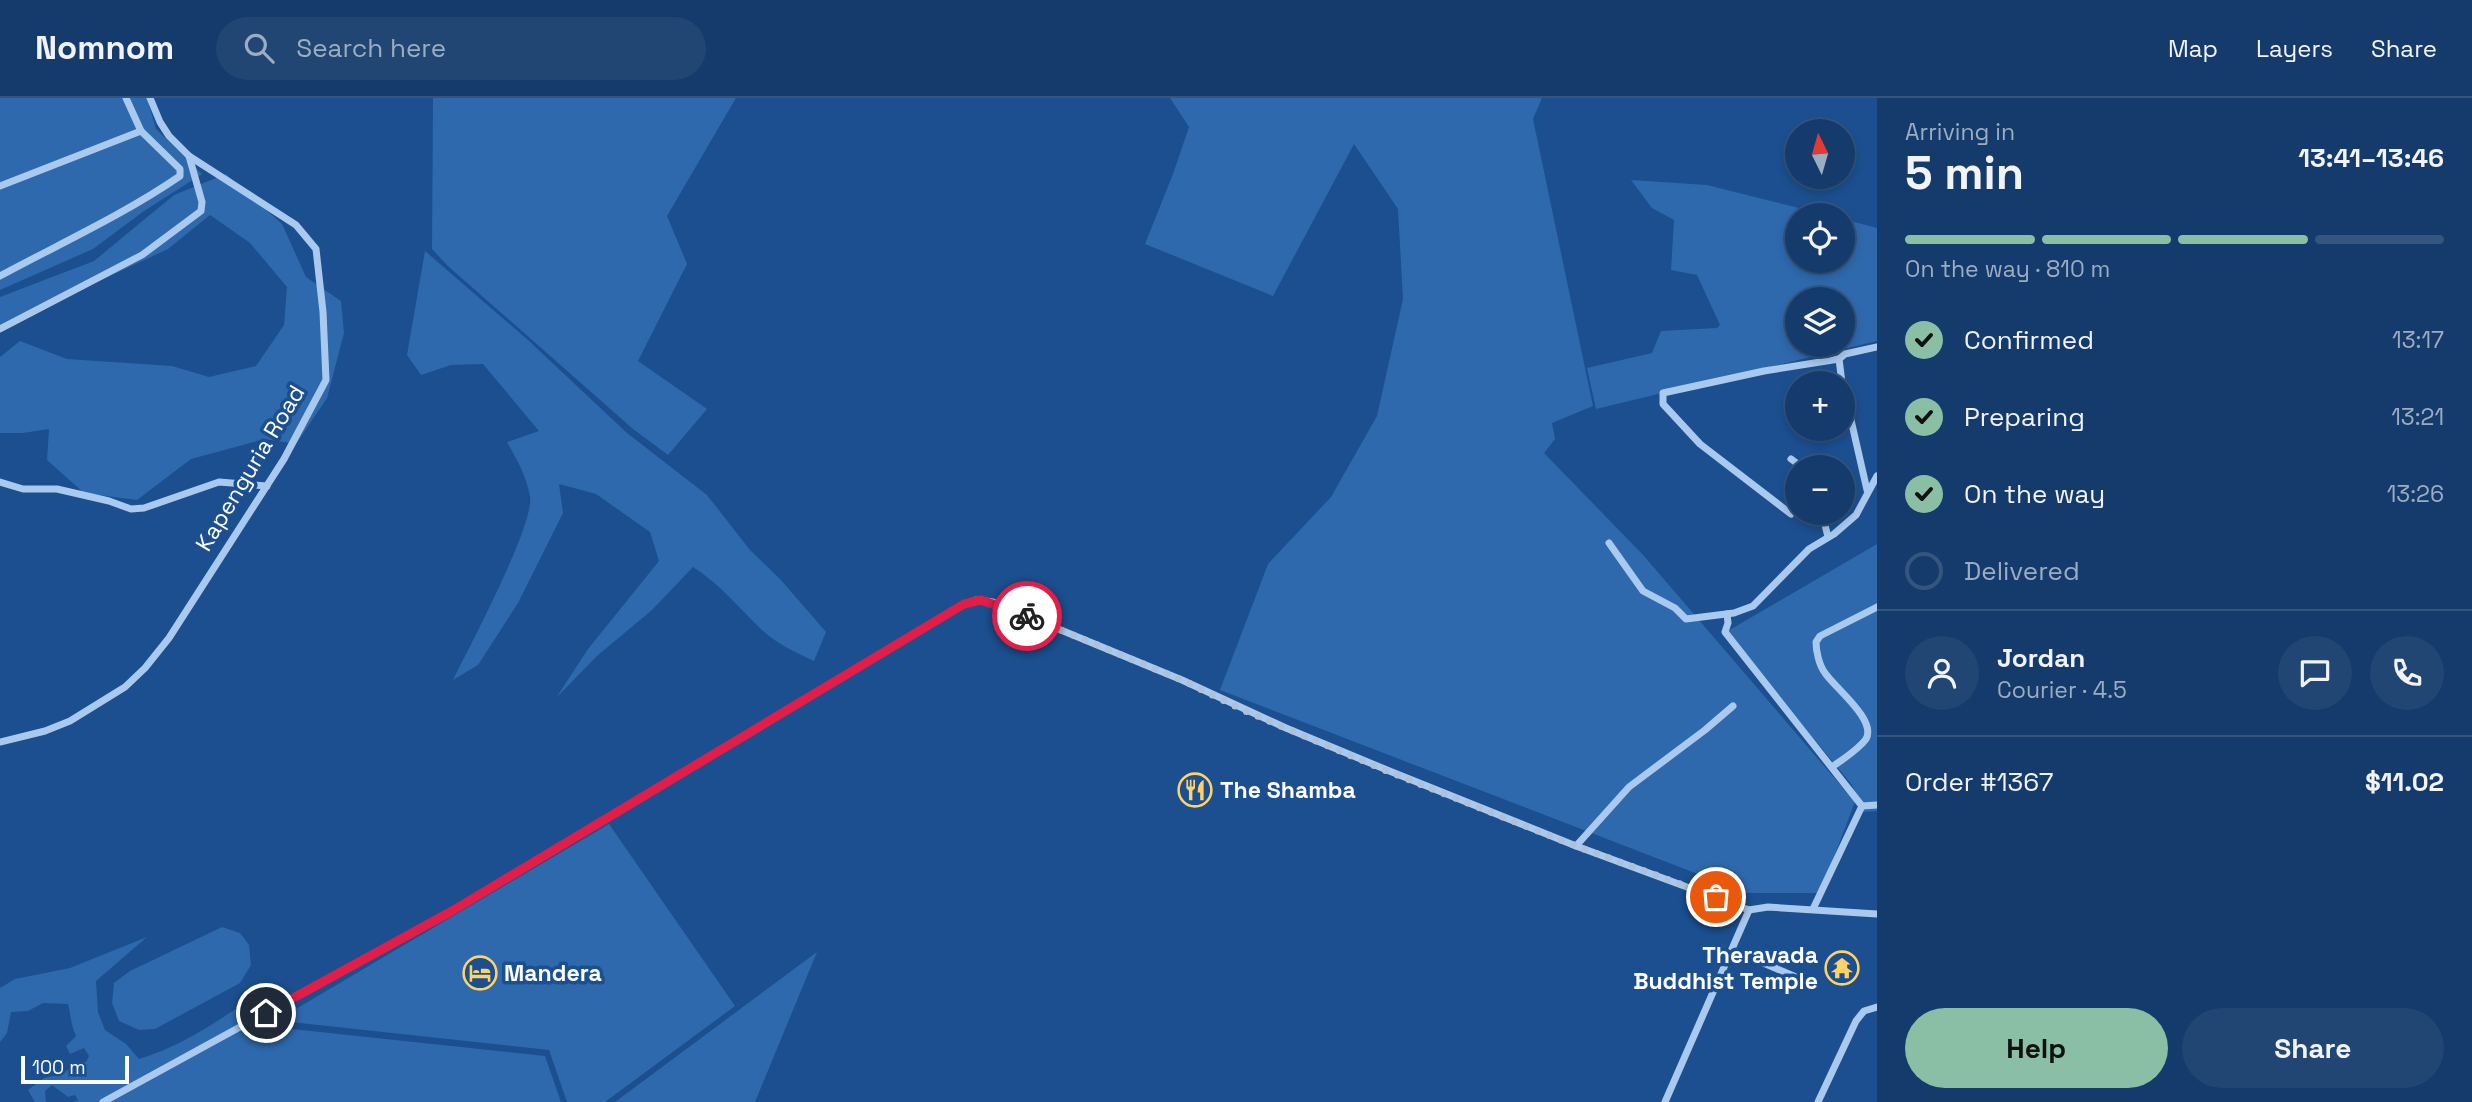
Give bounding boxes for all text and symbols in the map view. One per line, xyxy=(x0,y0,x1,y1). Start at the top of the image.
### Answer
search box xyxy=(216,17,706,80)
text: Nomnom xyxy=(35,27,174,69)
icon: search xyxy=(240,29,278,67)
text: Search here xyxy=(296,31,446,65)
text: Map xyxy=(2168,33,2218,64)
text: Layers xyxy=(2256,33,2333,64)
text: Share xyxy=(2371,33,2437,64)
text: Arriving in xyxy=(1905,117,2015,147)
north arrow xyxy=(1785,119,1855,189)
map controls xyxy=(1785,119,1855,525)
text: 13:41–13:46 xyxy=(2298,141,2444,175)
text: 5 min xyxy=(1905,144,2024,202)
button: locate xyxy=(1785,203,1855,273)
text: On the way · 810 m xyxy=(1905,254,2110,284)
button: layers xyxy=(1785,287,1855,357)
icon: check xyxy=(1905,321,1943,359)
text: Confirmed xyxy=(1964,323,2094,357)
text: 13:17 xyxy=(2392,325,2444,355)
button: + xyxy=(1785,371,1855,441)
street label: Kapenguria Road xyxy=(189,379,311,557)
icon: check xyxy=(1905,398,1943,436)
text: Preparing xyxy=(1964,400,2085,434)
text: 13:21 xyxy=(2391,402,2444,432)
button: − xyxy=(1785,455,1855,525)
icon: check xyxy=(1905,475,1943,513)
text: On the way xyxy=(1964,477,2105,511)
text: 13:26 xyxy=(2387,479,2444,509)
text: Delivered xyxy=(1964,554,2080,588)
courier xyxy=(992,581,1062,651)
icon: bike xyxy=(1008,597,1046,635)
button: person xyxy=(1905,636,1979,710)
button: chat xyxy=(2278,636,2352,710)
button: phone xyxy=(2370,636,2444,710)
text: Jordan xyxy=(1997,641,2085,675)
text: Courier · 4.5 xyxy=(1997,675,2127,705)
text: Order #1367 xyxy=(1905,765,2053,799)
text: $11.02 xyxy=(2365,765,2444,799)
restaurant icon: The Shamba xyxy=(1176,771,1214,809)
place label: The Shamba xyxy=(1220,775,1356,805)
pin xyxy=(1686,867,1746,927)
icon: bag xyxy=(1697,878,1735,916)
place label: Theravada Buddhist Temple xyxy=(1633,940,1818,996)
temple icon: Theravada Buddhist Temple xyxy=(1823,949,1861,987)
hotel icon: Mandera xyxy=(461,954,499,992)
place label: Mandera xyxy=(504,958,602,988)
pin xyxy=(236,983,296,1043)
icon: home xyxy=(247,994,285,1032)
button: Help xyxy=(1905,1008,2168,1088)
button: Share xyxy=(2182,1008,2444,1088)
scale bar xyxy=(21,1053,130,1085)
text: 100 m xyxy=(32,1055,86,1080)

